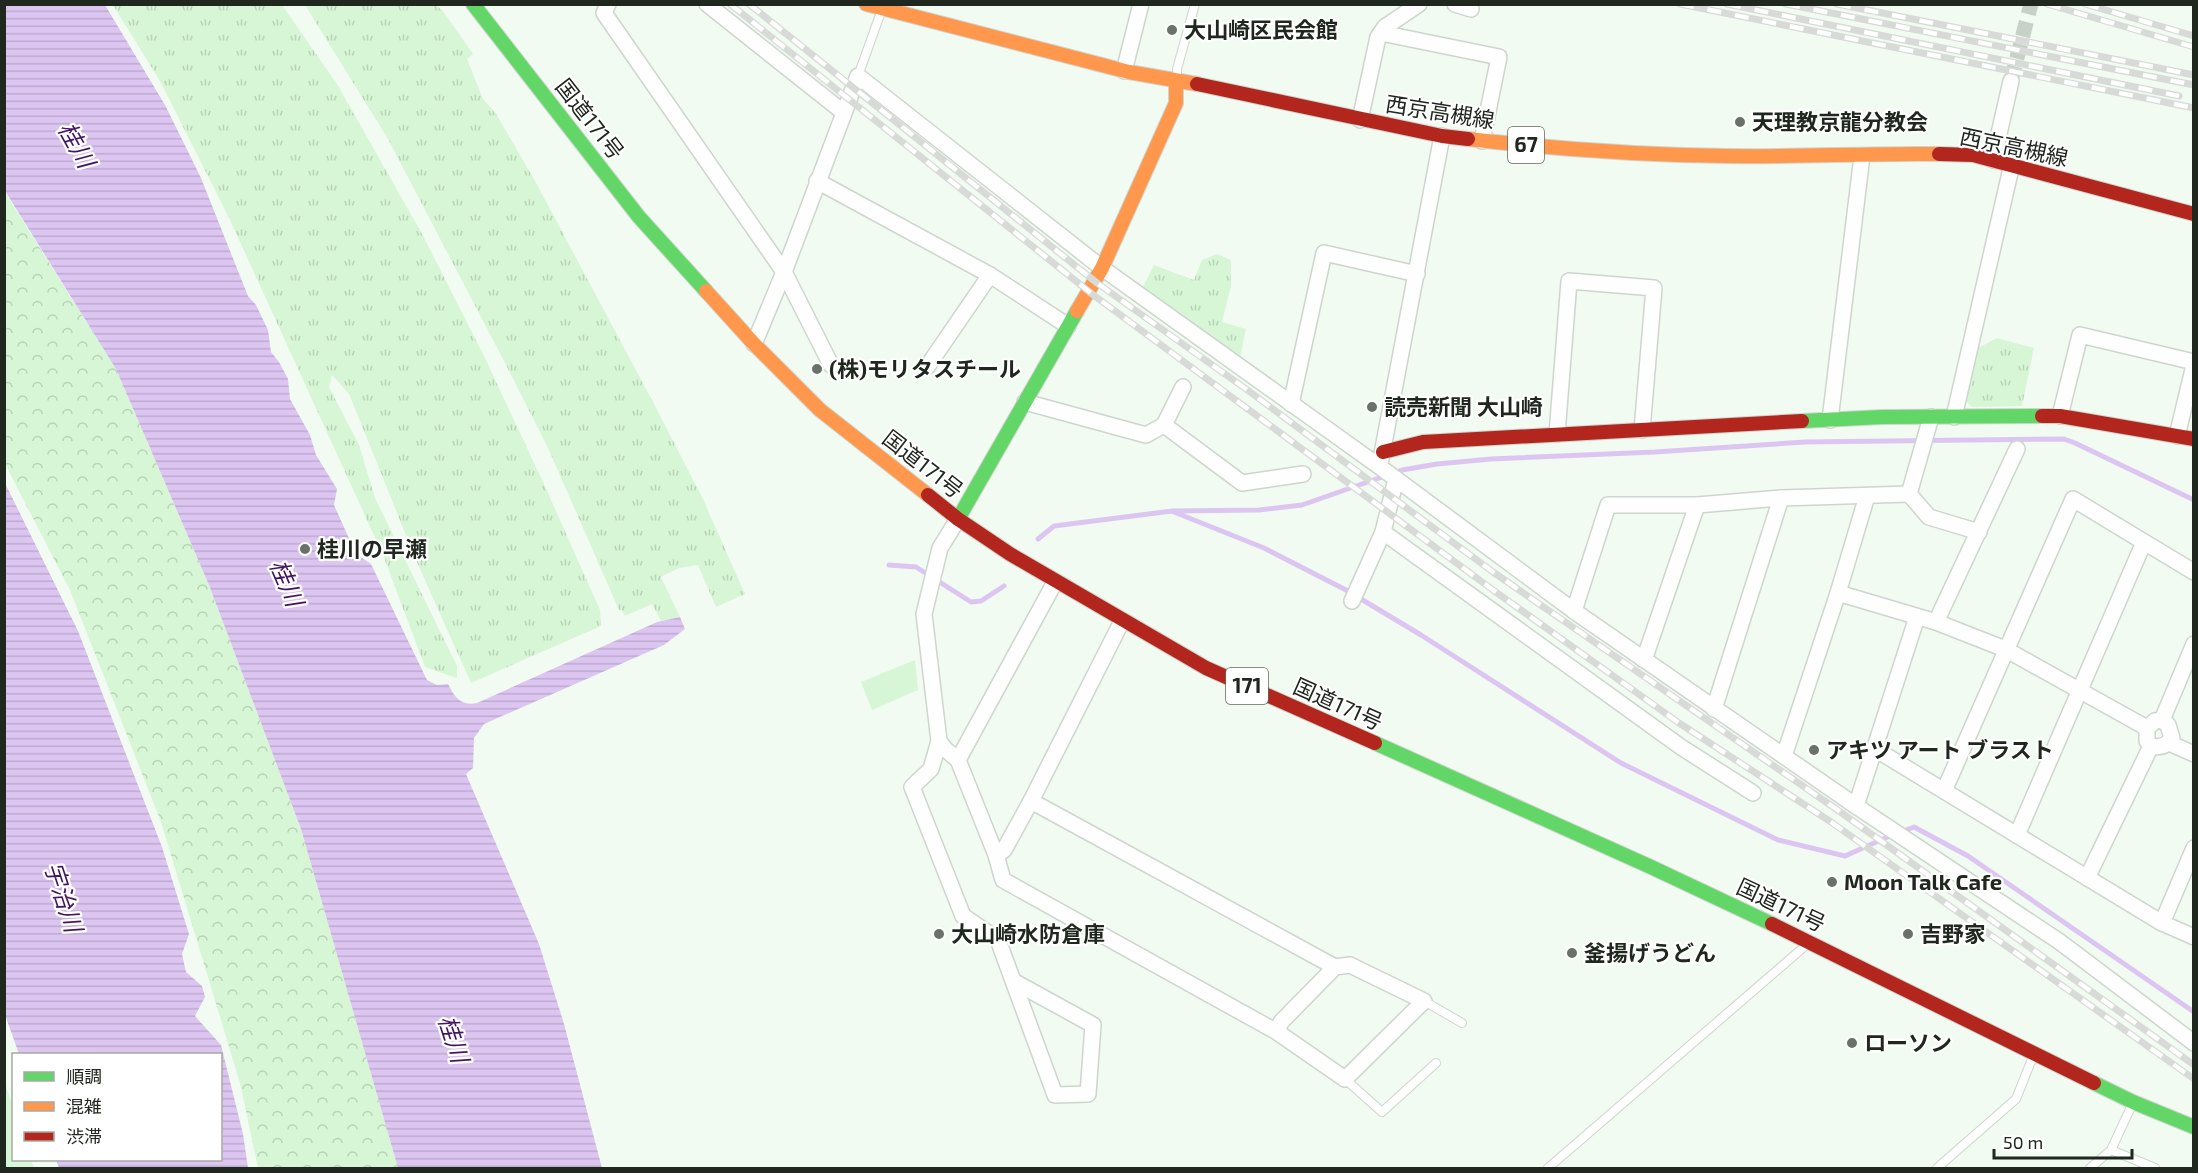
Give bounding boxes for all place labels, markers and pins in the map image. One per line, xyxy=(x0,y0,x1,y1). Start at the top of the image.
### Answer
place label: 大山崎区民会館 xyxy=(1184,16,1338,42)
marker: 大山崎区民会館 xyxy=(1165,23,1179,37)
place label: 天理教京龍分教会 xyxy=(1752,108,1928,134)
marker: 天理教京龍分教会 xyxy=(1733,115,1747,129)
place label: (株)モリタスチール xyxy=(829,355,1021,381)
marker: (株)モリタスチール xyxy=(810,362,824,376)
place label: 読売新聞 大山崎 xyxy=(1384,393,1543,419)
marker: 読売新聞 大山崎 xyxy=(1365,400,1379,414)
place label: 桂川の早瀬 xyxy=(317,535,427,561)
marker: 桂川の早瀬 xyxy=(298,542,312,556)
place label: アキツ アート ブラスト xyxy=(1826,736,2054,762)
marker: アキツ アート ブラスト xyxy=(1807,743,1821,757)
place label: Moon Talk Cafe xyxy=(1844,868,2002,894)
marker: Moon Talk Cafe xyxy=(1825,875,1839,889)
place label: 大山崎水防倉庫 xyxy=(951,920,1105,946)
place label: 吉野家 xyxy=(1920,920,1986,946)
marker: 大山崎水防倉庫 xyxy=(932,927,946,941)
marker: 吉野家 xyxy=(1901,927,1915,941)
place label: 釜揚げうどん xyxy=(1584,939,1716,965)
marker: 釜揚げうどん xyxy=(1565,946,1579,960)
place label: ローソン xyxy=(1864,1029,1952,1055)
marker: ローソン xyxy=(1845,1036,1859,1050)

